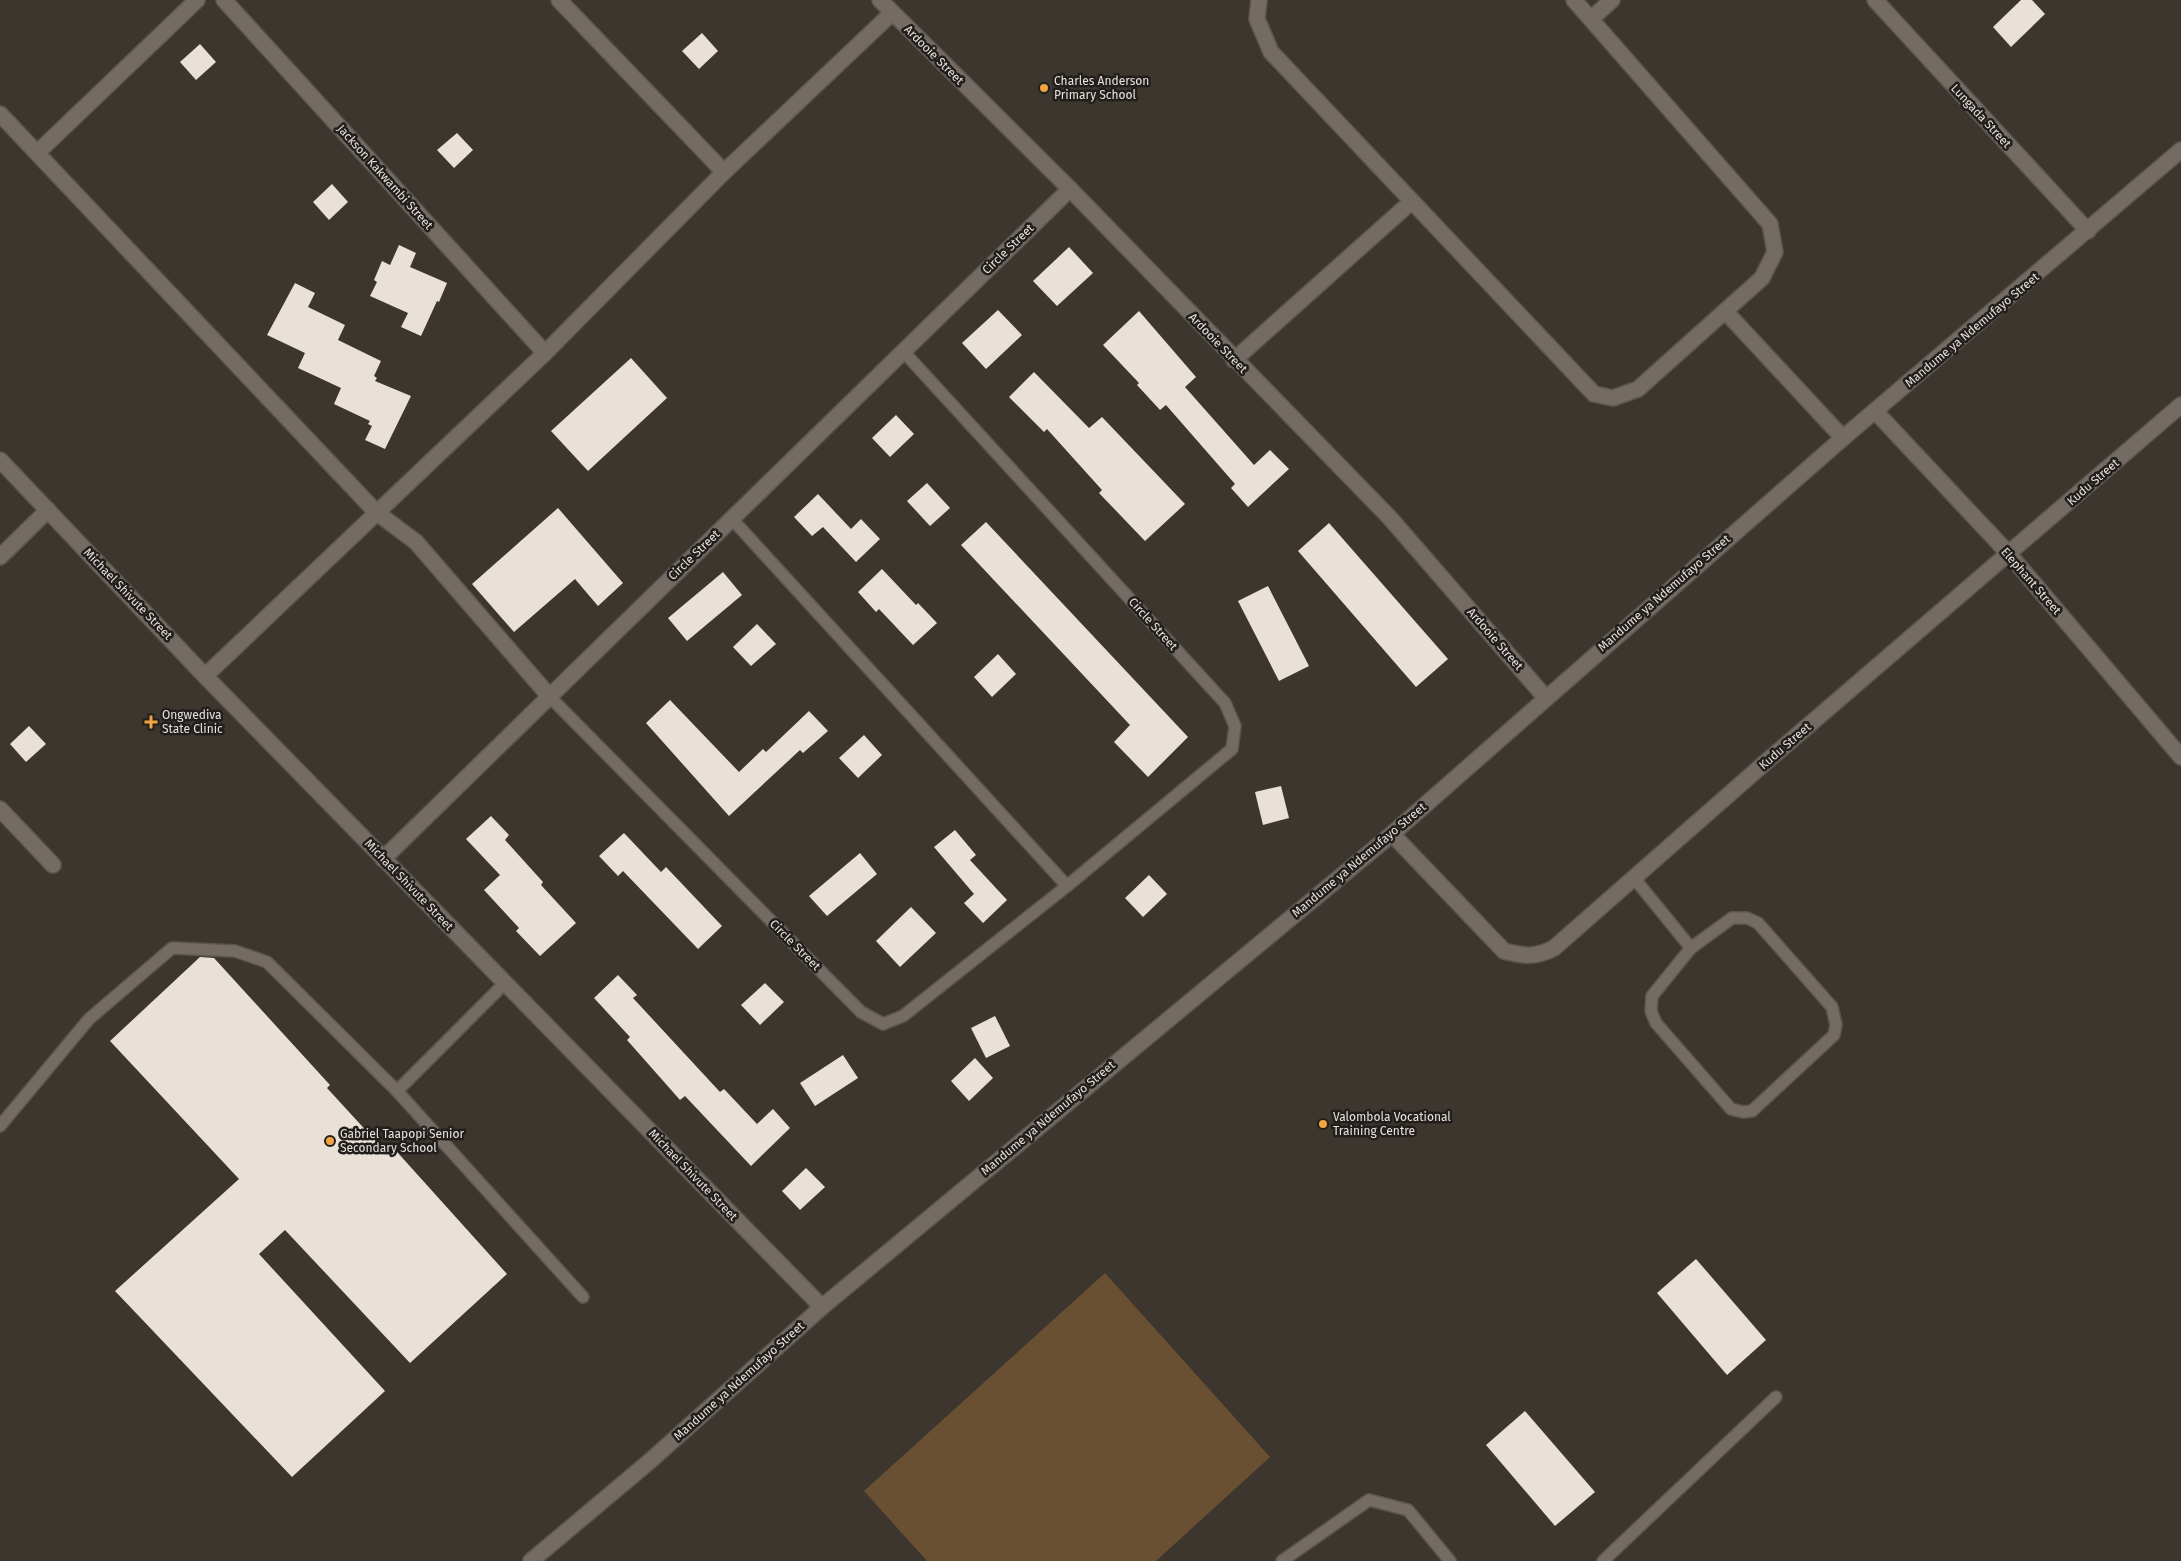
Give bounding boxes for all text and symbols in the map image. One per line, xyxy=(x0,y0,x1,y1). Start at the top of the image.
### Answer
street label: Ardooie Street xyxy=(901,22,967,88)
place label: Charles Anderson Primary School xyxy=(1054,74,1149,102)
street label: Lungada Street xyxy=(1948,81,2014,151)
marker: Charles Anderson Primary School xyxy=(1038,82,1050,94)
street label: Jackson Kakwambi Street xyxy=(334,122,436,233)
street label: Circle Street xyxy=(979,221,1037,277)
street label: Mandume ya Ndemufayo Street xyxy=(1902,269,2042,390)
street label: Ardooie Street xyxy=(1186,310,1251,376)
street label: Kudu Street xyxy=(2064,455,2122,508)
street label: Circle Street xyxy=(665,527,723,583)
street label: Mandume ya Ndemufayo Street xyxy=(1595,531,1733,654)
street label: Michael Shivute Street xyxy=(81,545,176,643)
street label: Elephant Street xyxy=(1998,545,2064,618)
street label: Circle Street xyxy=(1126,595,1181,654)
street label: Ardooie Street xyxy=(1464,605,1526,674)
place label: Ongwediva State Clinic xyxy=(162,708,223,736)
marker: Ongwediva State Clinic xyxy=(144,715,158,729)
street label: Kudu Street xyxy=(1756,719,1814,772)
street label: Mandume ya Ndemufayo Street xyxy=(1289,799,1429,920)
street label: Michael Shivute Street xyxy=(362,836,457,934)
street label: Circle Street xyxy=(767,917,824,974)
street label: Mandume ya Ndemufayo Street xyxy=(978,1057,1118,1178)
place label: Valombola Vocational Training Centre xyxy=(1333,1110,1451,1138)
marker: Valombola Vocational Training Centre xyxy=(1317,1118,1329,1130)
street label: Michael Shivute Street xyxy=(646,1126,741,1224)
place label: Gabriel Taapopi Senior Secondary School xyxy=(340,1127,464,1155)
marker: Gabriel Taapopi Senior Secondary School xyxy=(324,1135,336,1147)
street label: Mandume ya Ndemufayo Street xyxy=(671,1318,807,1443)

